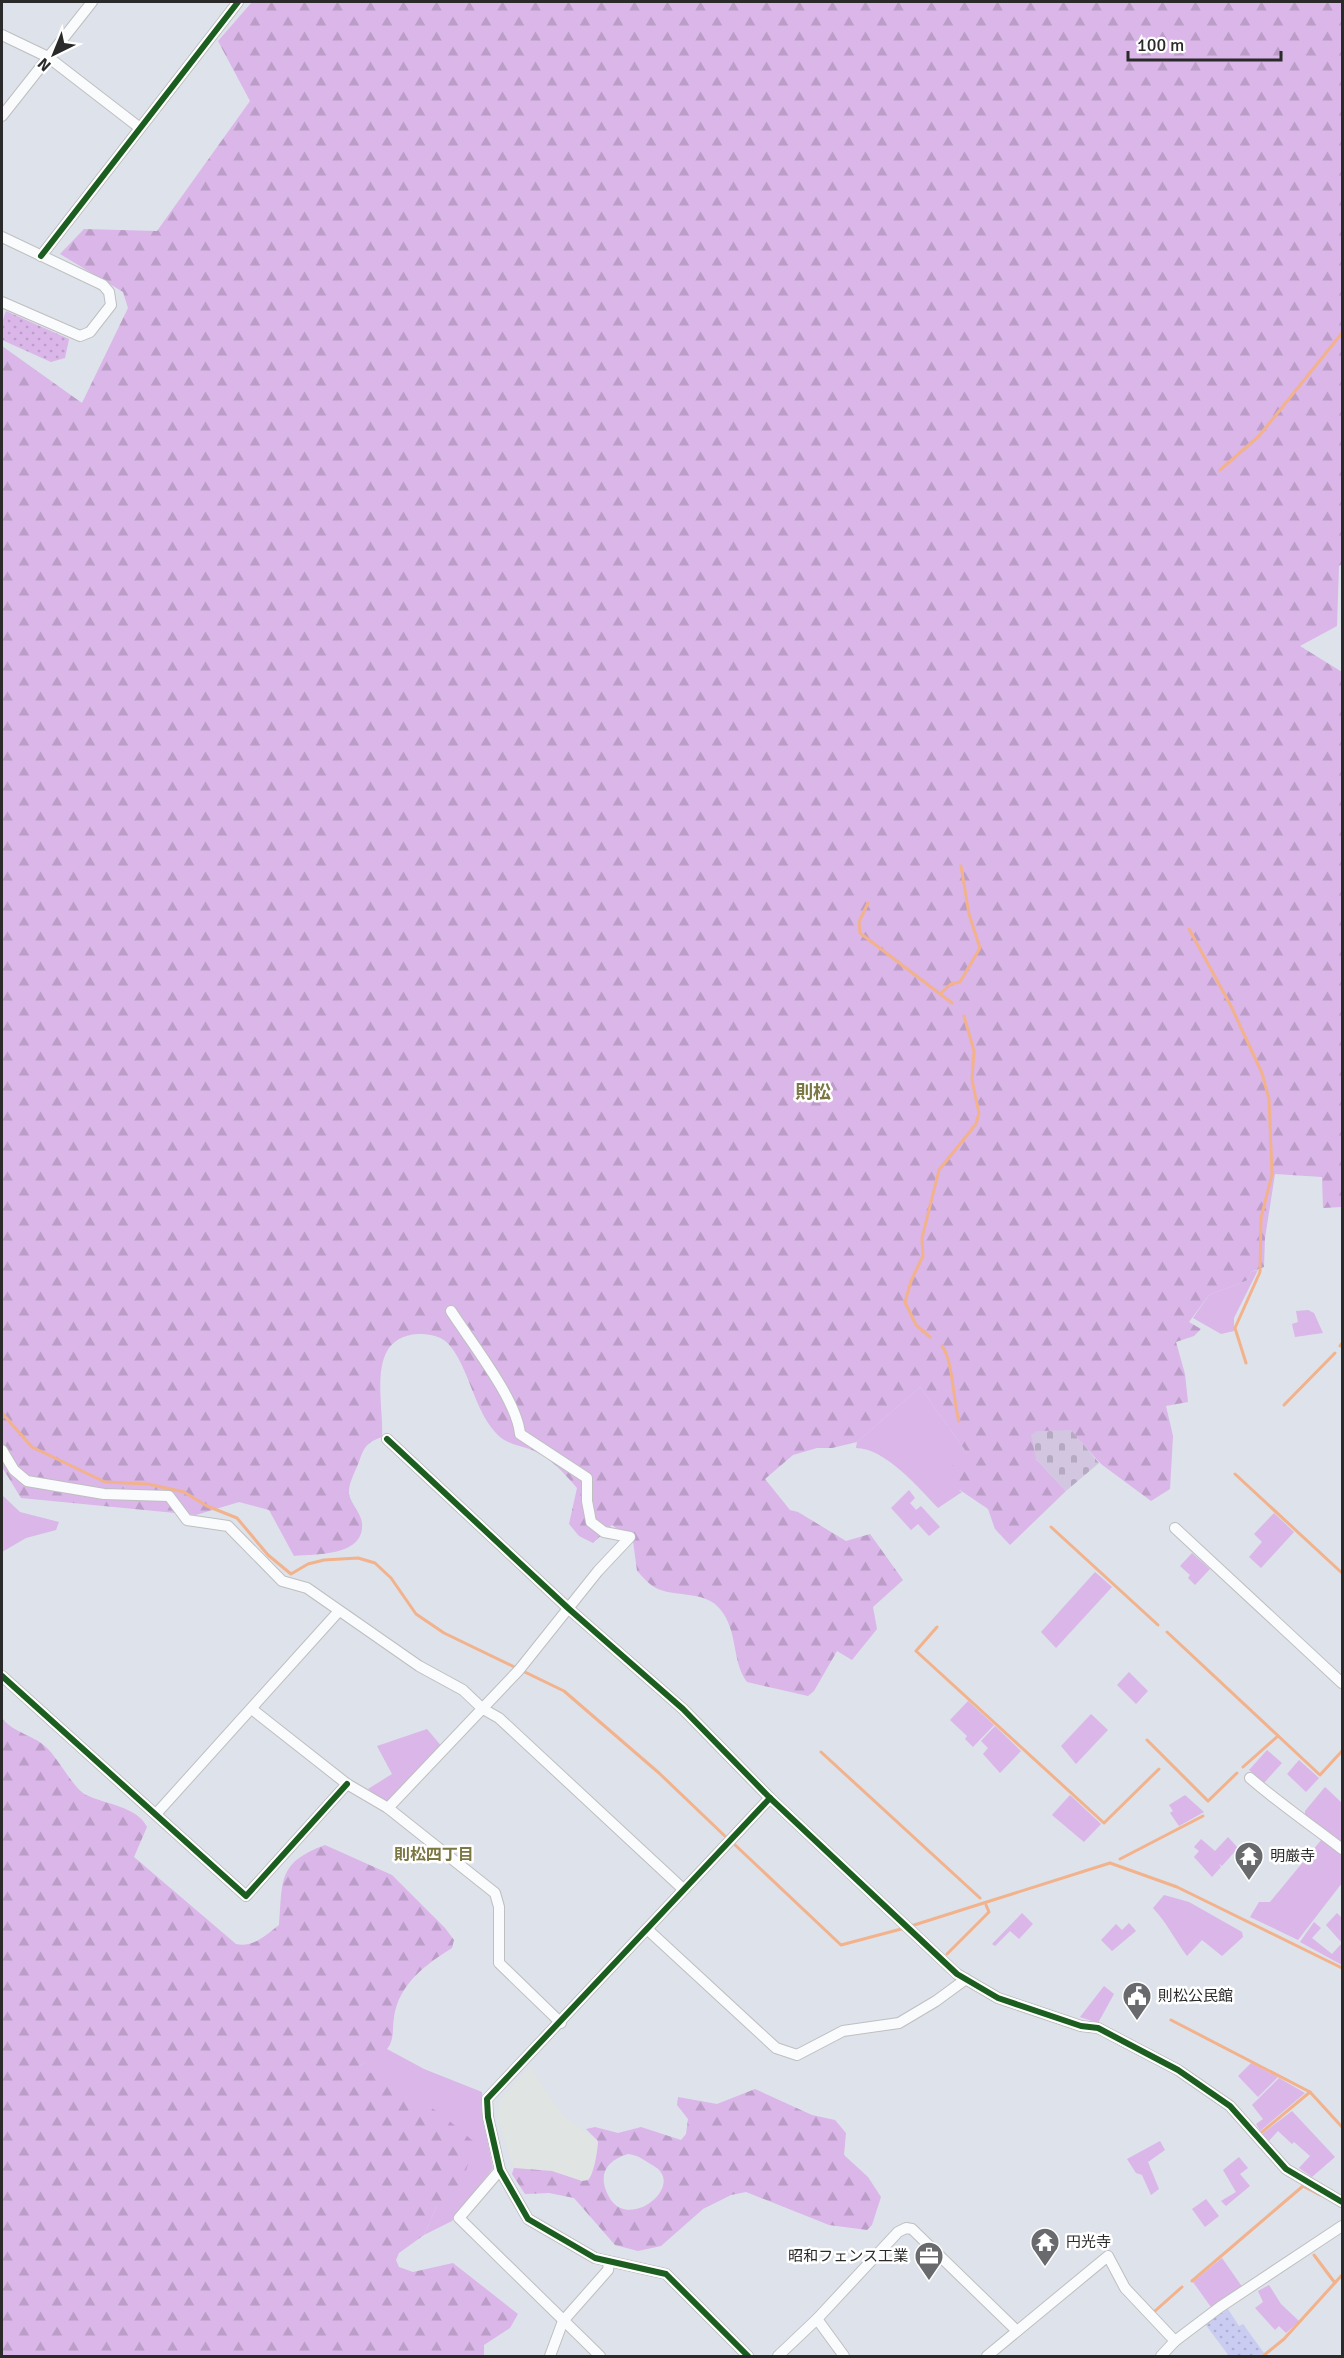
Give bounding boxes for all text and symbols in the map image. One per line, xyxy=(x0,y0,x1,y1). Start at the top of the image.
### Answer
north arrow xyxy=(24,24,84,84)
scale bar xyxy=(1128,24,1281,62)
text: 100 m xyxy=(1137,34,1184,56)
text: N xyxy=(34,53,55,75)
district label: 則松 xyxy=(795,1081,831,1103)
temple icon: 明厳寺 xyxy=(1233,1840,1265,1882)
district label: 則松四丁目 xyxy=(394,1845,474,1865)
place label: 明厳寺 xyxy=(1270,1847,1315,1865)
public building icon: 則松公民館 xyxy=(1121,1980,1153,2022)
place label: 則松公民館 xyxy=(1158,1987,1233,2005)
temple icon: 円光寺 xyxy=(1029,2226,1061,2268)
place label: 円光寺 xyxy=(1066,2233,1111,2251)
office icon: 昭和フェンス工業 xyxy=(913,2240,945,2282)
place label: 昭和フェンス工業 xyxy=(788,2247,908,2265)

